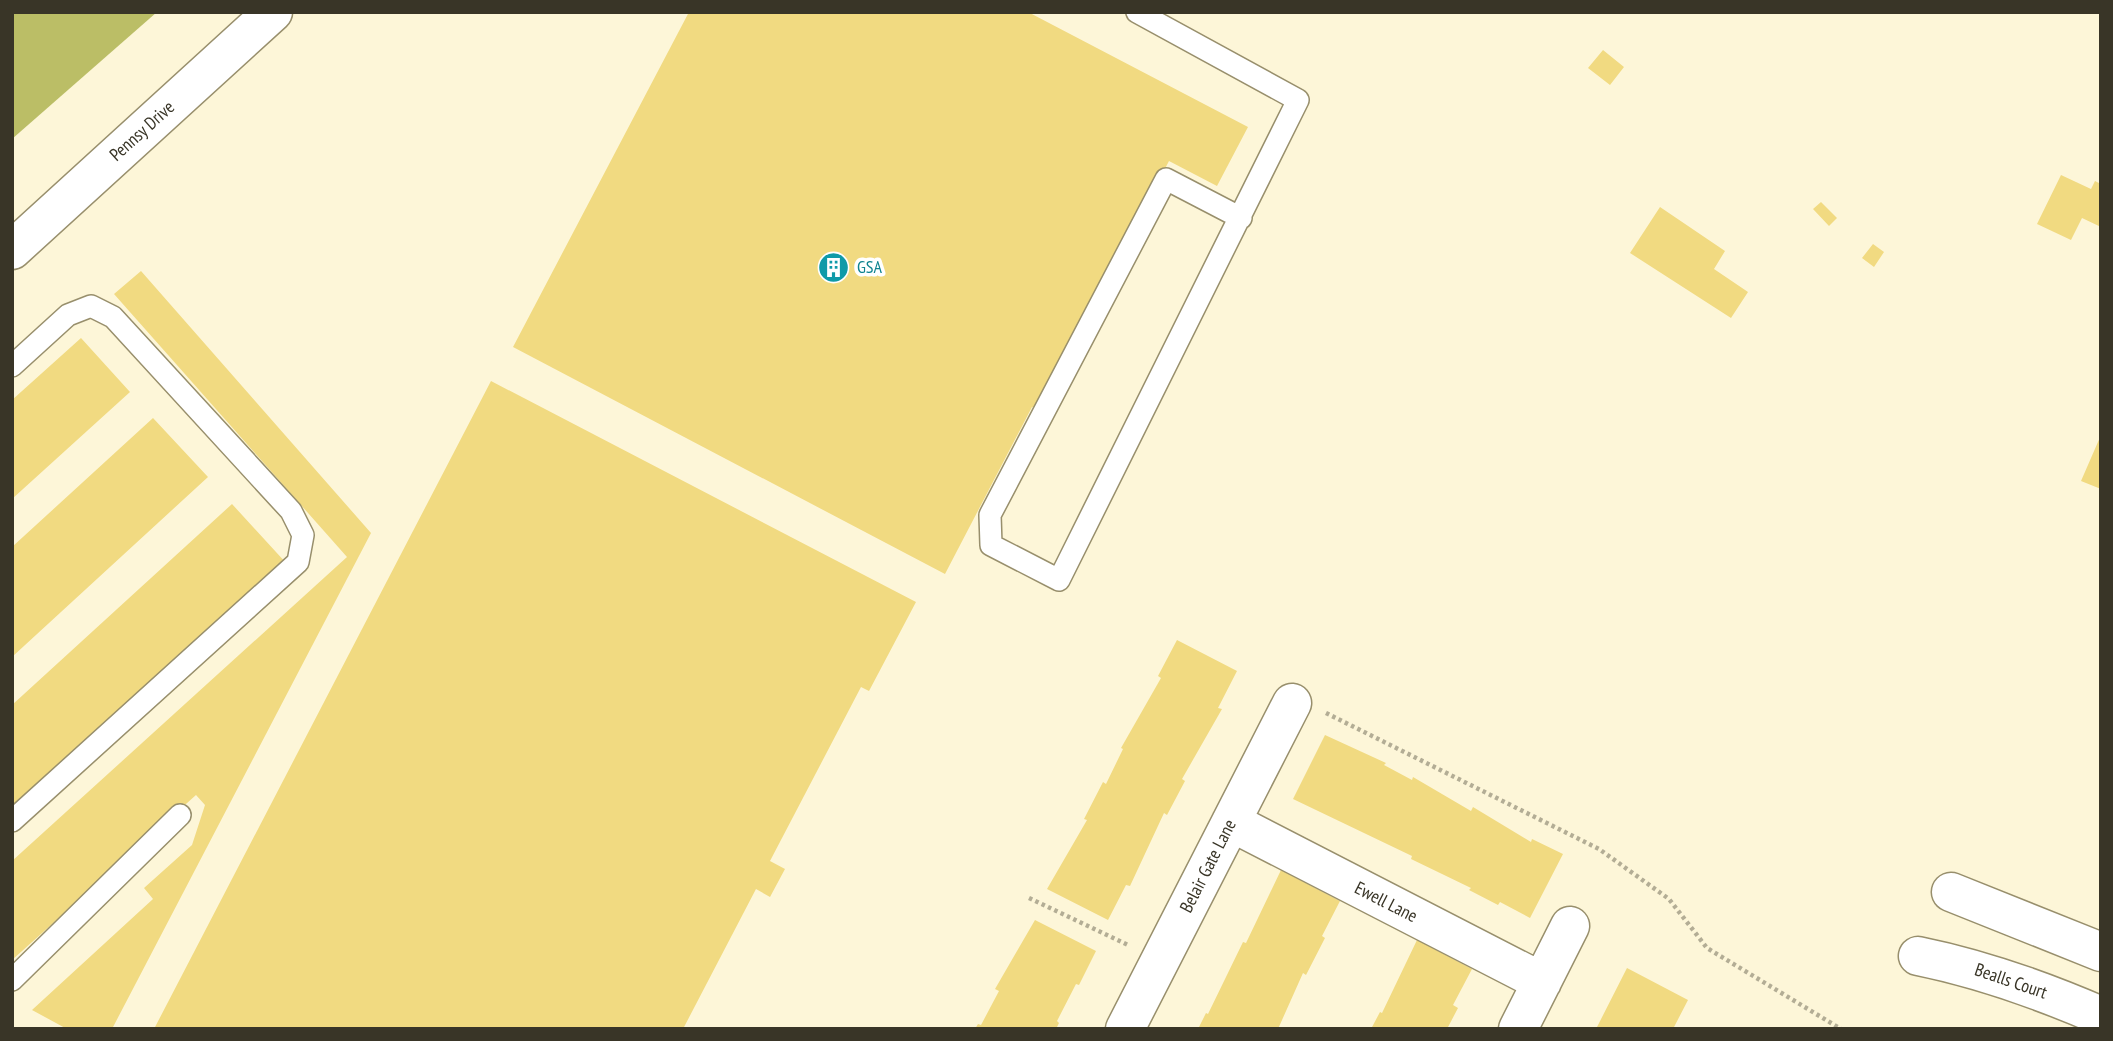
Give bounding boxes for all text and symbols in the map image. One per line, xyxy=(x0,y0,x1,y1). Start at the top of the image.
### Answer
street label: Pennsy Drive xyxy=(104,95,179,166)
building icon: GSA xyxy=(817,250,851,284)
place label: GSA xyxy=(857,255,883,278)
street label: Belair Gate Lane xyxy=(1174,815,1241,916)
street label: Ewell Lane xyxy=(1351,876,1422,927)
street label: Bealls Court xyxy=(1972,957,2050,1004)

